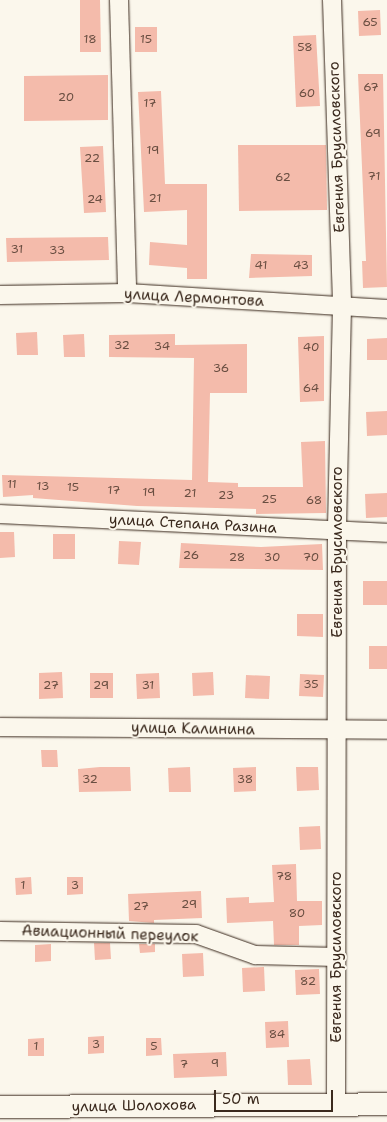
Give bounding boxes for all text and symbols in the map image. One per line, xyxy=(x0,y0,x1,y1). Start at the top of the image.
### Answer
house number: 65 xyxy=(362,16,378,30)
house number: 18 xyxy=(83,33,97,47)
house number: 15 xyxy=(140,33,152,47)
house number: 58 xyxy=(297,41,313,55)
street label: Евгения Брусиловского xyxy=(325,61,349,233)
house number: 67 xyxy=(363,81,379,95)
house number: 60 xyxy=(299,87,315,101)
house number: 20 xyxy=(58,91,74,105)
house number: 17 xyxy=(144,97,156,111)
house number: 69 xyxy=(365,127,381,141)
house number: 19 xyxy=(147,144,159,158)
house number: 22 xyxy=(84,152,100,166)
house number: 71 xyxy=(368,170,380,184)
house number: 62 xyxy=(275,171,291,185)
house number: 21 xyxy=(149,192,161,206)
house number: 24 xyxy=(87,193,103,207)
house number: 31 xyxy=(11,243,23,257)
house number: 33 xyxy=(49,244,65,258)
house number: 41 xyxy=(255,259,267,273)
house number: 43 xyxy=(293,259,309,273)
street label: улица Лермонтова xyxy=(124,285,264,311)
house number: 32 xyxy=(114,339,130,353)
house number: 34 xyxy=(154,340,170,354)
house number: 40 xyxy=(303,341,319,355)
house number: 36 xyxy=(213,362,229,376)
house number: 64 xyxy=(303,382,319,396)
street label: Евгения Брусиловского xyxy=(329,466,347,638)
house number: 11 xyxy=(7,478,17,492)
house number: 13 xyxy=(37,480,49,494)
house number: 15 xyxy=(67,481,79,495)
house number: 17 xyxy=(108,484,120,498)
house number: 19 xyxy=(143,486,155,500)
house number: 21 xyxy=(184,487,196,501)
house number: 23 xyxy=(218,489,234,503)
house number: 25 xyxy=(261,493,277,507)
house number: 68 xyxy=(306,494,322,508)
street label: улица Степана Разина xyxy=(109,511,277,537)
house number: 26 xyxy=(183,549,199,563)
house number: 28 xyxy=(229,551,245,565)
house number: 30 xyxy=(264,551,280,565)
house number: 70 xyxy=(303,551,319,565)
house number: 35 xyxy=(303,678,319,692)
house number: 27 xyxy=(43,679,59,693)
house number: 29 xyxy=(93,679,109,693)
house number: 31 xyxy=(142,679,154,693)
street label: улица Калинина xyxy=(131,719,255,739)
house number: 32 xyxy=(82,773,98,787)
house number: 38 xyxy=(237,773,253,787)
house number: 78 xyxy=(276,870,292,884)
street label: Евгения Брусиловского xyxy=(328,871,346,1043)
house number: 1 xyxy=(20,879,26,893)
house number: 3 xyxy=(71,879,79,893)
house number: 29 xyxy=(181,898,197,912)
house number: 27 xyxy=(133,900,149,914)
house number: 80 xyxy=(289,907,305,921)
street label: Авиационный переулок xyxy=(21,922,199,946)
house number: 82 xyxy=(300,975,316,989)
house number: 84 xyxy=(269,1028,285,1042)
house number: 3 xyxy=(92,1038,100,1052)
house number: 1 xyxy=(33,1040,39,1054)
house number: 5 xyxy=(150,1040,158,1054)
house number: 9 xyxy=(211,1057,219,1071)
house number: 7 xyxy=(180,1058,188,1072)
scale bar xyxy=(217,1080,336,1112)
text: 50 m xyxy=(222,1089,260,1109)
street label: улица Шолохова xyxy=(71,1096,197,1116)

